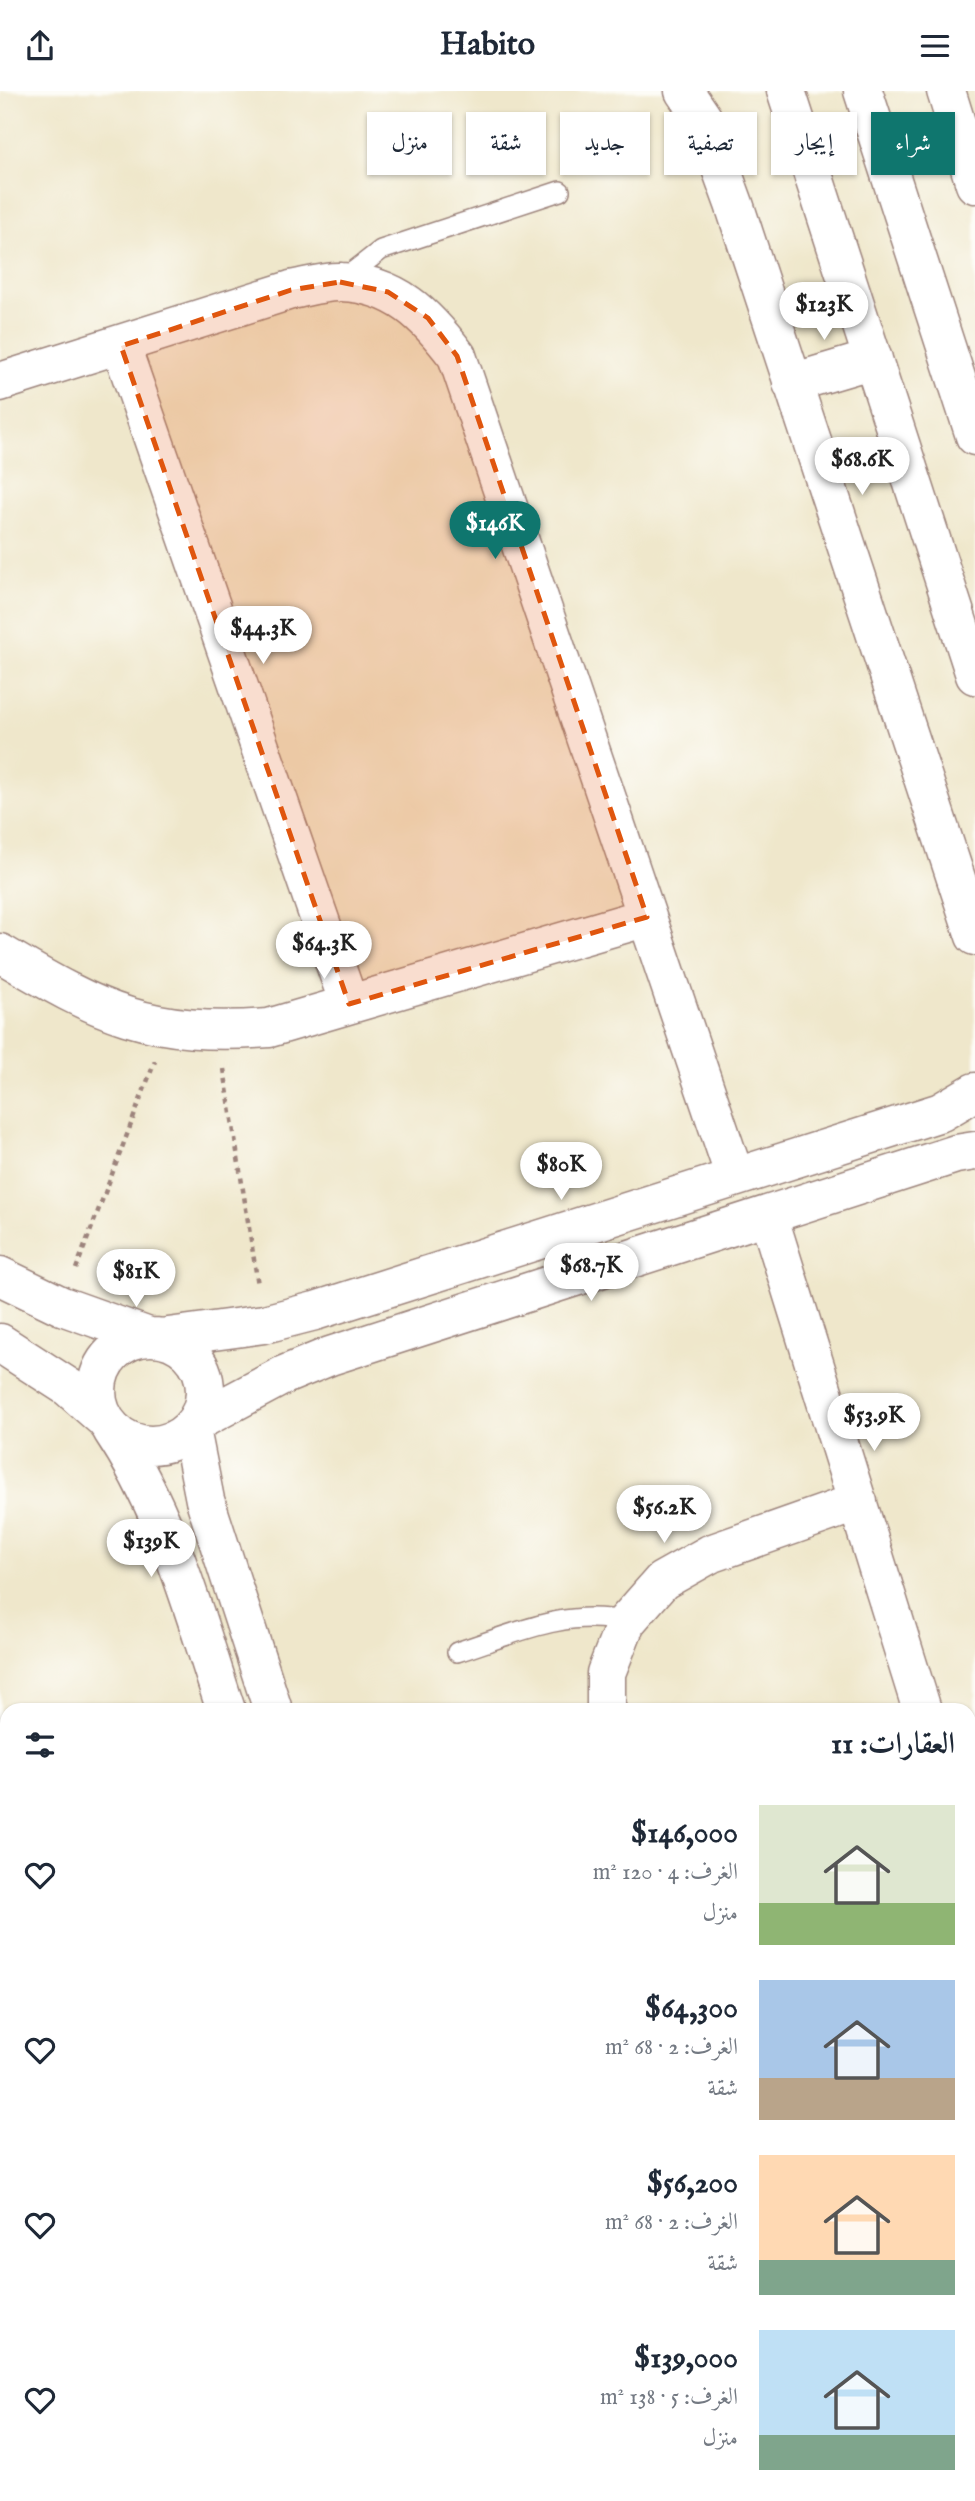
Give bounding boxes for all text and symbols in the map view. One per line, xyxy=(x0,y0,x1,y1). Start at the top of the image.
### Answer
text: Habito xyxy=(440,25,535,66)
icon: share xyxy=(21,27,59,65)
icon: menu xyxy=(916,27,954,65)
chip: منزل xyxy=(367,112,452,175)
chip: شقة xyxy=(466,112,546,175)
chip: جديد xyxy=(560,112,650,175)
chip: تصفية xyxy=(664,112,757,175)
chip: إيجار xyxy=(771,112,857,175)
chip: شراء xyxy=(871,112,955,175)
pin: $123K xyxy=(775,282,873,342)
text: $123K xyxy=(795,290,853,319)
pin: $68.6K xyxy=(805,437,919,497)
text: $68.6K xyxy=(831,445,893,474)
pin: $146K xyxy=(446,501,544,561)
text: $146K xyxy=(466,509,524,538)
pin: $44.3K xyxy=(206,607,320,666)
text: $44.3K xyxy=(230,614,296,643)
pin: $64.3K xyxy=(267,921,381,981)
text: $64.3K xyxy=(292,929,356,958)
pin: $80K xyxy=(520,1143,602,1202)
text: $80K xyxy=(536,1150,586,1179)
pin: $68.7K xyxy=(534,1243,648,1303)
pin: $81K xyxy=(95,1249,177,1309)
text: $68.7K xyxy=(560,1251,622,1280)
text: $81K xyxy=(113,1257,159,1286)
pin: $53.9K xyxy=(817,1393,931,1453)
text: $53.9K xyxy=(843,1401,905,1430)
pin: $56.2K xyxy=(607,1485,721,1545)
text: $56.2K xyxy=(632,1493,696,1522)
pin: $139K xyxy=(102,1519,200,1579)
text: $139K xyxy=(123,1527,179,1556)
icon: filters xyxy=(21,1726,59,1764)
text: العقارات: 11 xyxy=(831,1726,955,1764)
text: $146,000 xyxy=(631,1815,738,1853)
icon: home xyxy=(815,1833,899,1917)
icon: heart xyxy=(21,1856,59,1894)
text: الغرف: 4 · 120 m² xyxy=(593,1858,738,1887)
text: منزل xyxy=(703,1899,738,1928)
text: $64,300 xyxy=(645,1990,738,2028)
icon: home xyxy=(815,2008,899,2092)
icon: heart xyxy=(21,2031,59,2069)
text: الغرف: 2 · 68 m² xyxy=(605,2033,738,2062)
text: شقة xyxy=(708,2074,738,2103)
text: $56,200 xyxy=(646,2165,738,2203)
icon: home xyxy=(815,2183,899,2267)
icon: heart xyxy=(21,2206,59,2244)
text: الغرف: 2 · 68 m² xyxy=(605,2208,738,2237)
text: شقة xyxy=(708,2249,738,2278)
text: $139,000 xyxy=(634,2340,738,2378)
icon: home xyxy=(815,2358,899,2442)
icon: heart xyxy=(21,2381,59,2419)
text: الغرف: 5 · 138 m² xyxy=(600,2383,738,2412)
text: منزل xyxy=(703,2424,738,2453)

